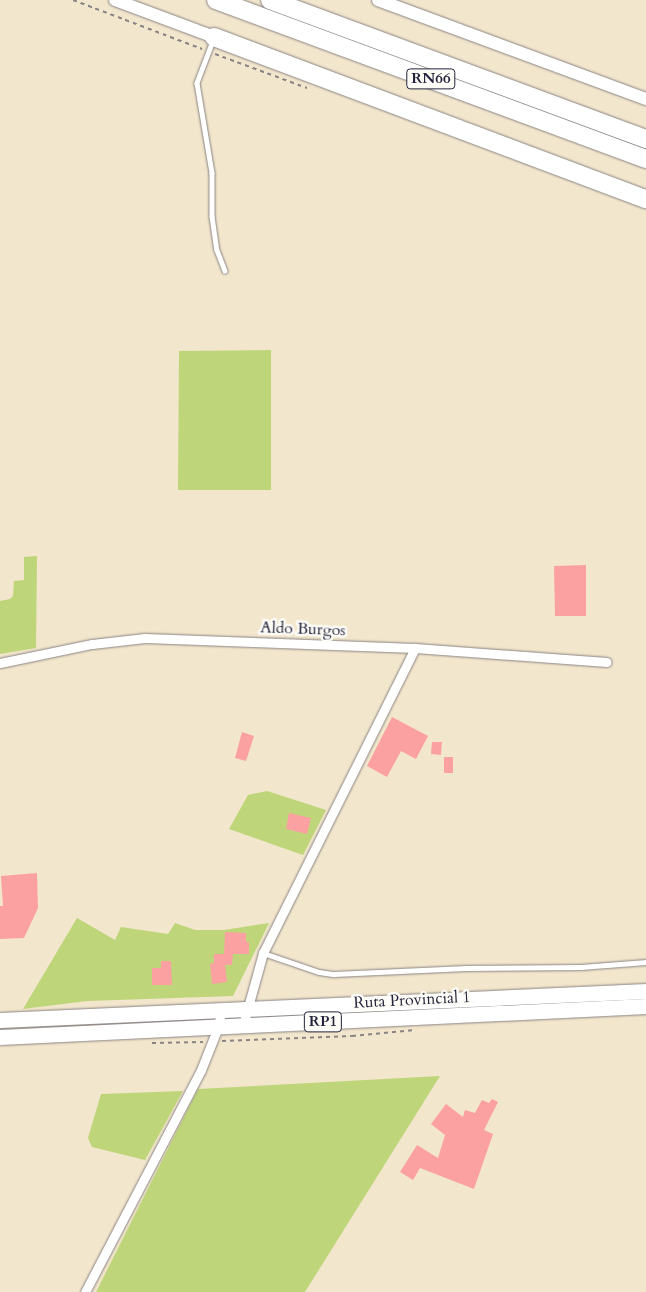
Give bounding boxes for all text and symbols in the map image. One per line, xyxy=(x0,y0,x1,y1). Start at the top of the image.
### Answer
road number: RN66 xyxy=(406,66,456,92)
street label: Aldo Burgos xyxy=(260,618,346,640)
street label: Ruta Provincial 1 xyxy=(353,987,471,1013)
road number: RP1 xyxy=(303,1010,343,1034)

